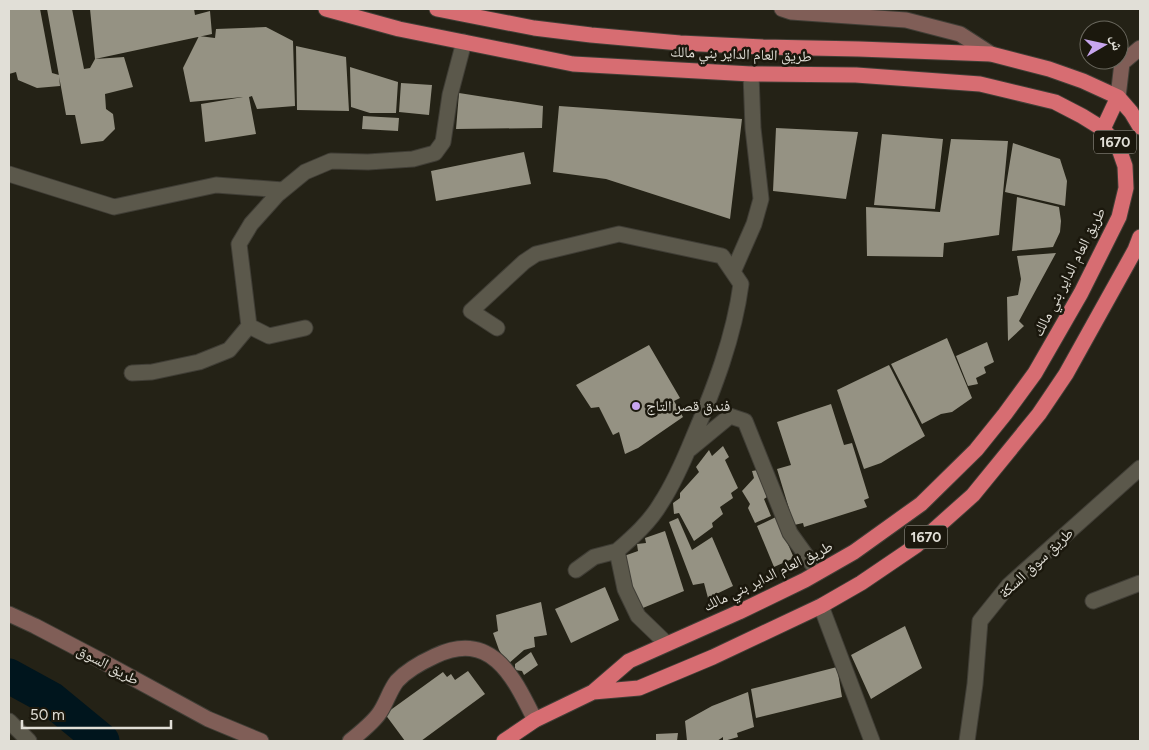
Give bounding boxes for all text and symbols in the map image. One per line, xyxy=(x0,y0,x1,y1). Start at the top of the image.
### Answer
north arrow xyxy=(1079,20,1129,70)
text: ش xyxy=(1107,34,1126,52)
street label: طريق العام الداير بني مالك xyxy=(670,43,812,68)
road number: 1670 xyxy=(1094,130,1136,154)
street label: طريق العام الداير بني مالك xyxy=(1029,205,1112,341)
place label: فندق قصر التاج xyxy=(646,397,730,416)
marker: فندق قصر التاج xyxy=(630,400,642,412)
street label: طريق سوق السكة xyxy=(995,524,1078,603)
road number: 1670 xyxy=(905,526,947,548)
street label: طريق العام الداير بني مالك xyxy=(700,537,837,618)
street label: طريق السوق xyxy=(73,641,142,690)
scale bar xyxy=(22,698,171,730)
text: 50 m xyxy=(30,706,65,724)

